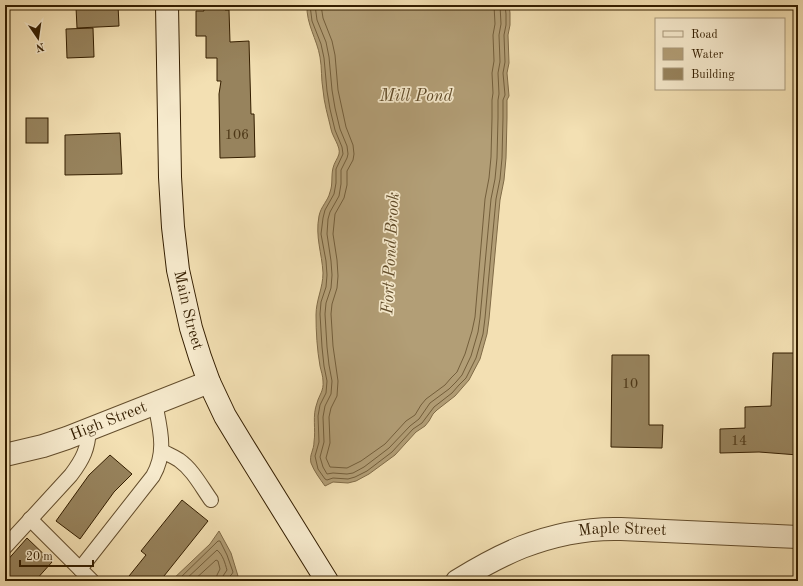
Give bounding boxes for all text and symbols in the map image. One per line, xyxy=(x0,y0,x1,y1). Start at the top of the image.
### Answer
north arrow xyxy=(18,18,58,58)
legend xyxy=(655,18,785,90)
text: Road xyxy=(691,29,718,41)
text: N xyxy=(34,40,45,53)
text: Water xyxy=(691,49,724,61)
text: Building xyxy=(691,69,735,81)
water label: Mill Pond xyxy=(378,88,454,105)
house number: 106 xyxy=(225,128,249,142)
water label: Fort Pond Brook xyxy=(379,191,403,316)
street label: Main Street xyxy=(170,269,206,352)
house number: 10 xyxy=(622,377,638,391)
street label: High Street xyxy=(68,399,150,444)
house number: 14 xyxy=(731,434,747,448)
street label: Maple Street xyxy=(577,521,667,540)
scale bar xyxy=(20,542,93,568)
text: 20 m xyxy=(26,551,53,563)

